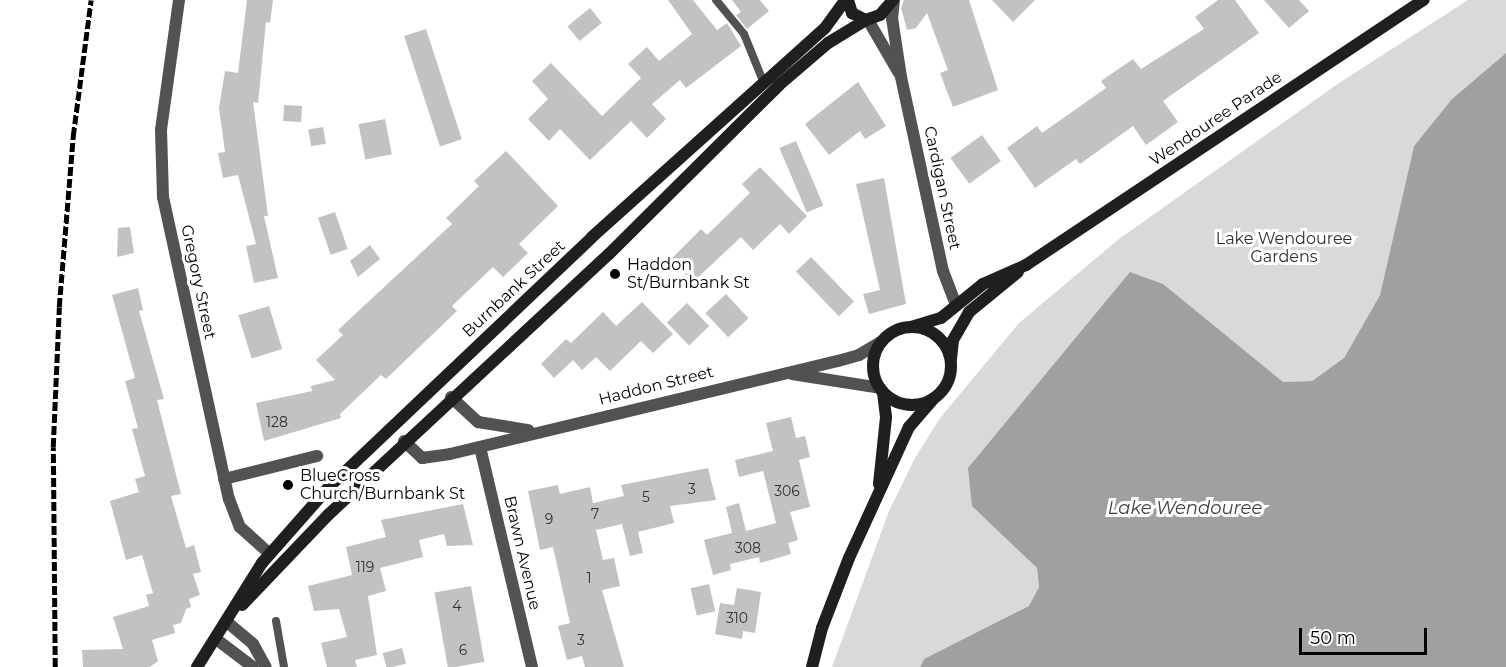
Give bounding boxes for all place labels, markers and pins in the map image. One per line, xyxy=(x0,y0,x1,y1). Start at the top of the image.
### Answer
place label: Haddon St/Burnbank St xyxy=(627,255,750,293)
marker: Haddon St/Burnbank St xyxy=(608,267,622,281)
place label: BlueCross Church/Burnbank St xyxy=(300,466,465,504)
marker: BlueCross Church/Burnbank St xyxy=(281,478,295,492)

